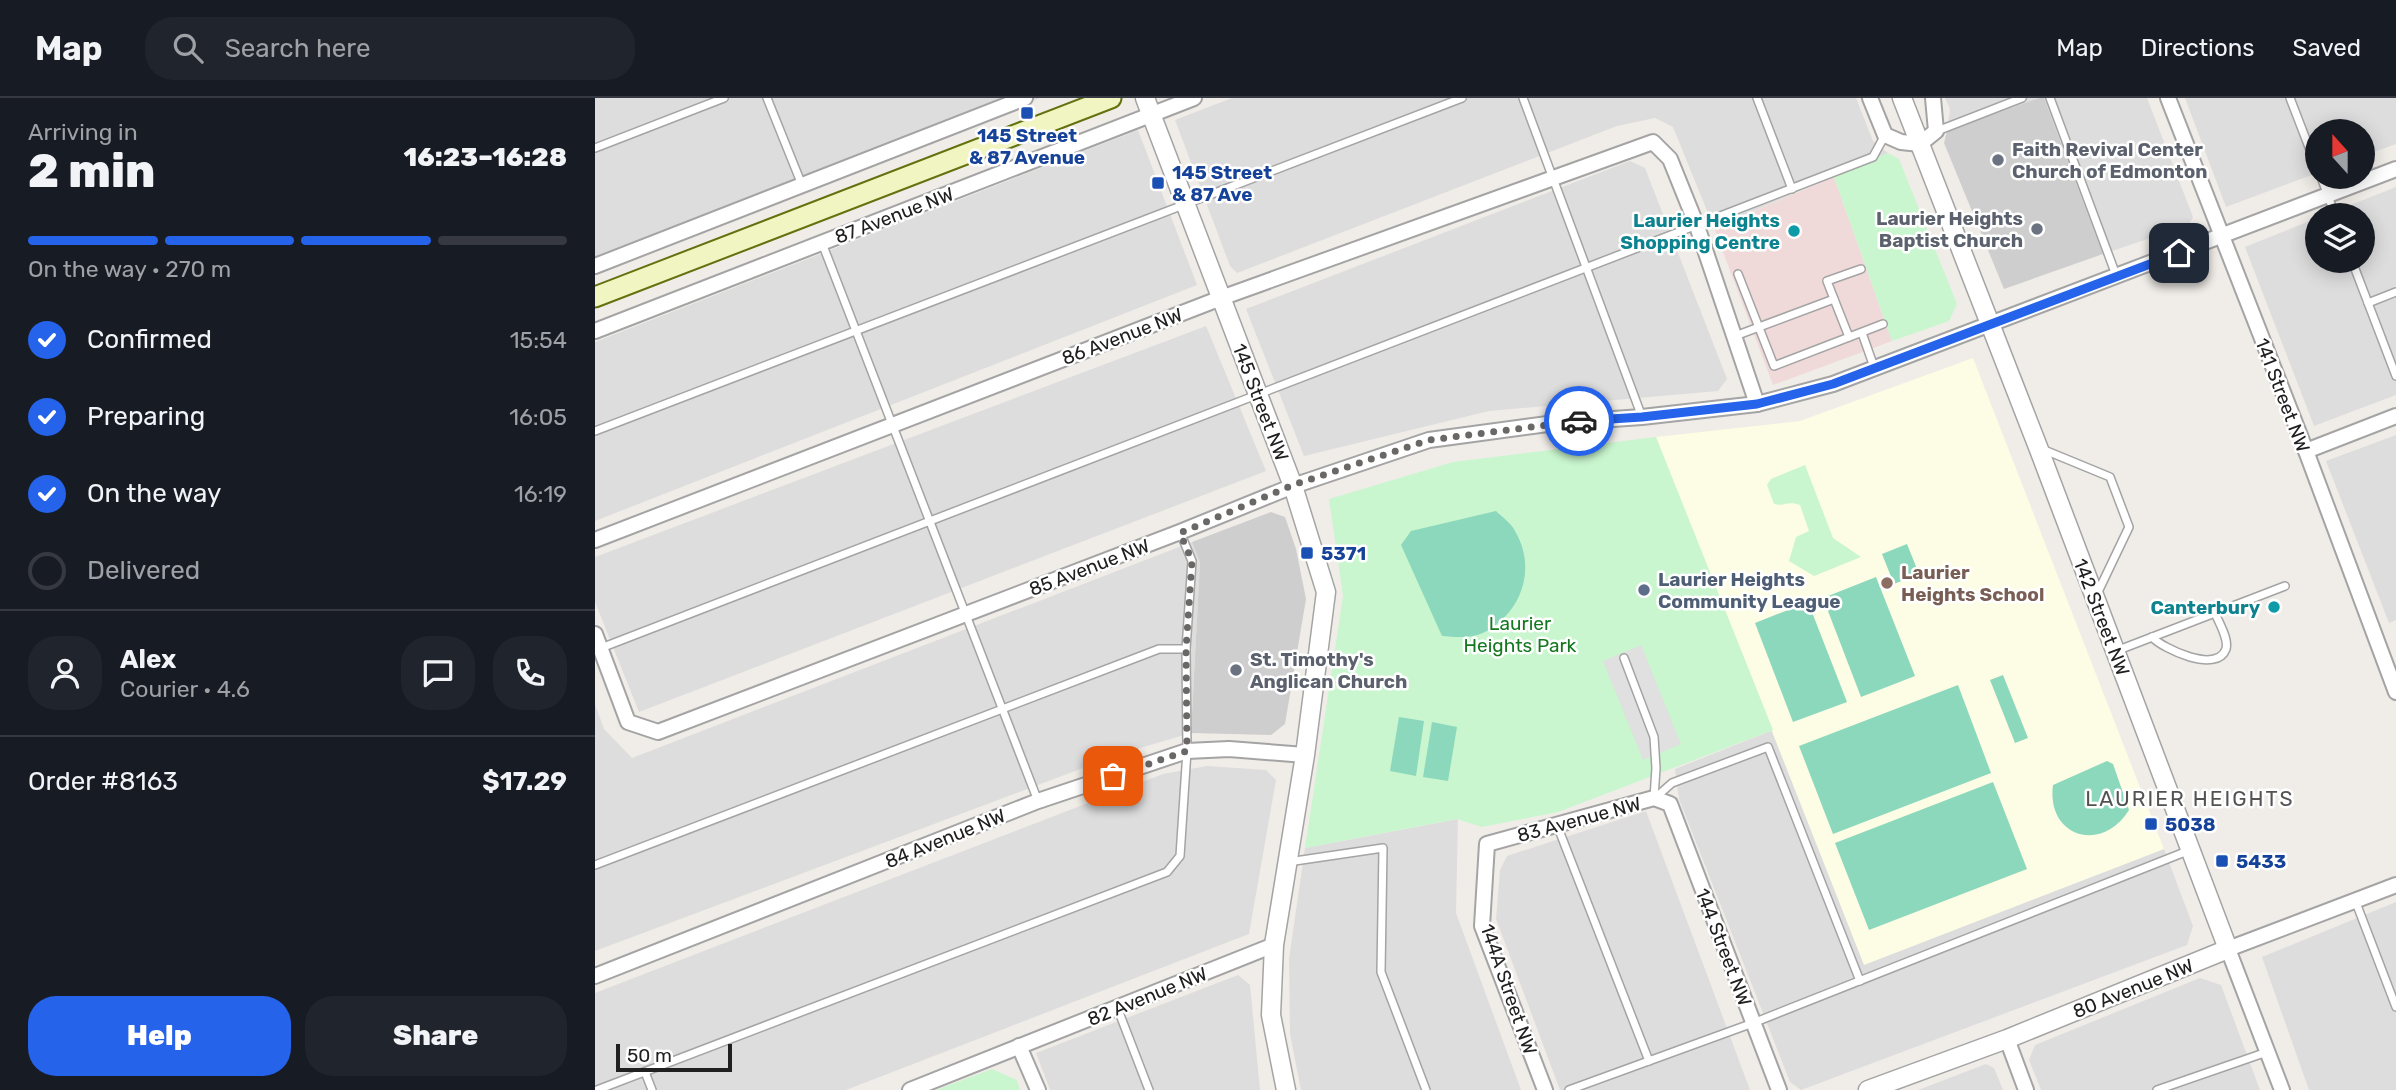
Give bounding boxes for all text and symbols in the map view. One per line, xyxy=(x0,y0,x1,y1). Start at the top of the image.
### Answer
search box xyxy=(145,17,635,80)
text: Map xyxy=(35,29,103,68)
icon: search xyxy=(169,29,207,67)
text: Search here xyxy=(225,33,370,64)
text: Map xyxy=(2056,34,2103,62)
text: Directions xyxy=(2141,34,2254,62)
text: Saved xyxy=(2292,34,2361,62)
marker: 145 Street & 87 Avenue xyxy=(1019,105,1035,121)
text: Arriving in xyxy=(28,118,138,146)
north arrow xyxy=(2305,119,2375,189)
map controls xyxy=(2305,119,2375,273)
place label: 145 Street & 87 Avenue xyxy=(969,124,1085,169)
place label: Faith Revival Center Church of Edmonton xyxy=(2012,138,2208,183)
text: 16:23–16:28 xyxy=(404,142,567,173)
text: 2 min xyxy=(28,144,155,199)
marker: Faith Revival Center Church of Edmonton xyxy=(1990,152,2006,168)
place label: 145 Street & 87 Ave xyxy=(1172,161,1272,206)
marker: 145 Street & 87 Ave xyxy=(1150,175,1166,191)
street label: 87 Avenue NW xyxy=(831,182,957,249)
button: layers xyxy=(2305,203,2375,273)
place label: Laurier Heights Baptist Church xyxy=(1876,207,2023,252)
place label: Laurier Heights Shopping Centre xyxy=(1620,209,1780,254)
marker: Laurier Heights Baptist Church xyxy=(2029,221,2045,237)
marker: Laurier Heights Shopping Centre xyxy=(1786,223,1802,239)
pin xyxy=(2149,223,2209,283)
icon: home xyxy=(2160,234,2198,272)
text: On the way · 270 m xyxy=(28,255,231,283)
street label: 86 Avenue NW xyxy=(1059,303,1186,370)
icon: check xyxy=(28,321,66,359)
text: Confirmed xyxy=(87,324,212,355)
text: 15:54 xyxy=(510,326,567,354)
street label: 141 Street NW xyxy=(2250,335,2315,455)
street label: 145 Street NW xyxy=(1228,340,1293,464)
courier xyxy=(1544,386,1614,456)
icon: check xyxy=(28,398,66,436)
text: Preparing xyxy=(87,401,205,432)
icon: car xyxy=(1560,402,1598,440)
text: 16:05 xyxy=(509,403,567,431)
icon: check xyxy=(28,475,66,513)
text: On the way xyxy=(87,478,221,509)
text: 16:19 xyxy=(514,480,567,508)
street label: 85 Avenue NW xyxy=(1026,534,1153,601)
place label: 5371 xyxy=(1321,542,1366,565)
marker: 5371 xyxy=(1299,545,1315,561)
text: Delivered xyxy=(87,555,200,586)
street label: 142 Street NW xyxy=(2069,555,2134,679)
place label: Laurier Heights School xyxy=(1901,561,2044,606)
place label: Laurier Heights Community League xyxy=(1658,568,1841,613)
marker: Laurier Heights School xyxy=(1879,575,1895,591)
marker: Laurier Heights Community League xyxy=(1636,582,1652,598)
place label: Canterbury xyxy=(2150,596,2261,619)
marker: Canterbury xyxy=(2266,599,2282,615)
park label: Laurier Heights Park xyxy=(1464,612,1577,657)
button: person xyxy=(28,636,102,710)
button: chat xyxy=(401,636,475,710)
button: phone xyxy=(493,636,567,710)
text: Alex xyxy=(120,644,176,675)
place label: St. Timothy's Anglican Church xyxy=(1250,648,1407,693)
marker: St. Timothy's Anglican Church xyxy=(1228,662,1244,678)
text: Courier · 4.6 xyxy=(120,675,250,703)
pin xyxy=(1083,746,1143,806)
icon: bag xyxy=(1094,757,1132,795)
text: Order #8163 xyxy=(28,766,178,797)
text: $17.29 xyxy=(482,766,567,797)
district label: LAURIER HEIGHTS xyxy=(2085,786,2295,811)
street label: 83 Avenue NW xyxy=(1515,792,1644,847)
street label: 84 Avenue NW xyxy=(882,804,1009,873)
place label: 5038 xyxy=(2165,813,2216,836)
marker: 5038 xyxy=(2143,816,2159,832)
place label: 5433 xyxy=(2236,850,2286,873)
marker: 5433 xyxy=(2214,853,2230,869)
street label: 144 Street NW xyxy=(1691,885,1757,1009)
street label: 144A Street NW xyxy=(1475,921,1542,1057)
street label: 80 Avenue NW xyxy=(2070,954,2197,1023)
street label: 82 Avenue NW xyxy=(1084,962,1210,1031)
button: Help xyxy=(28,996,291,1076)
button: Share xyxy=(305,996,567,1076)
scale bar xyxy=(616,1041,731,1073)
text: 50 m xyxy=(627,1044,672,1067)

